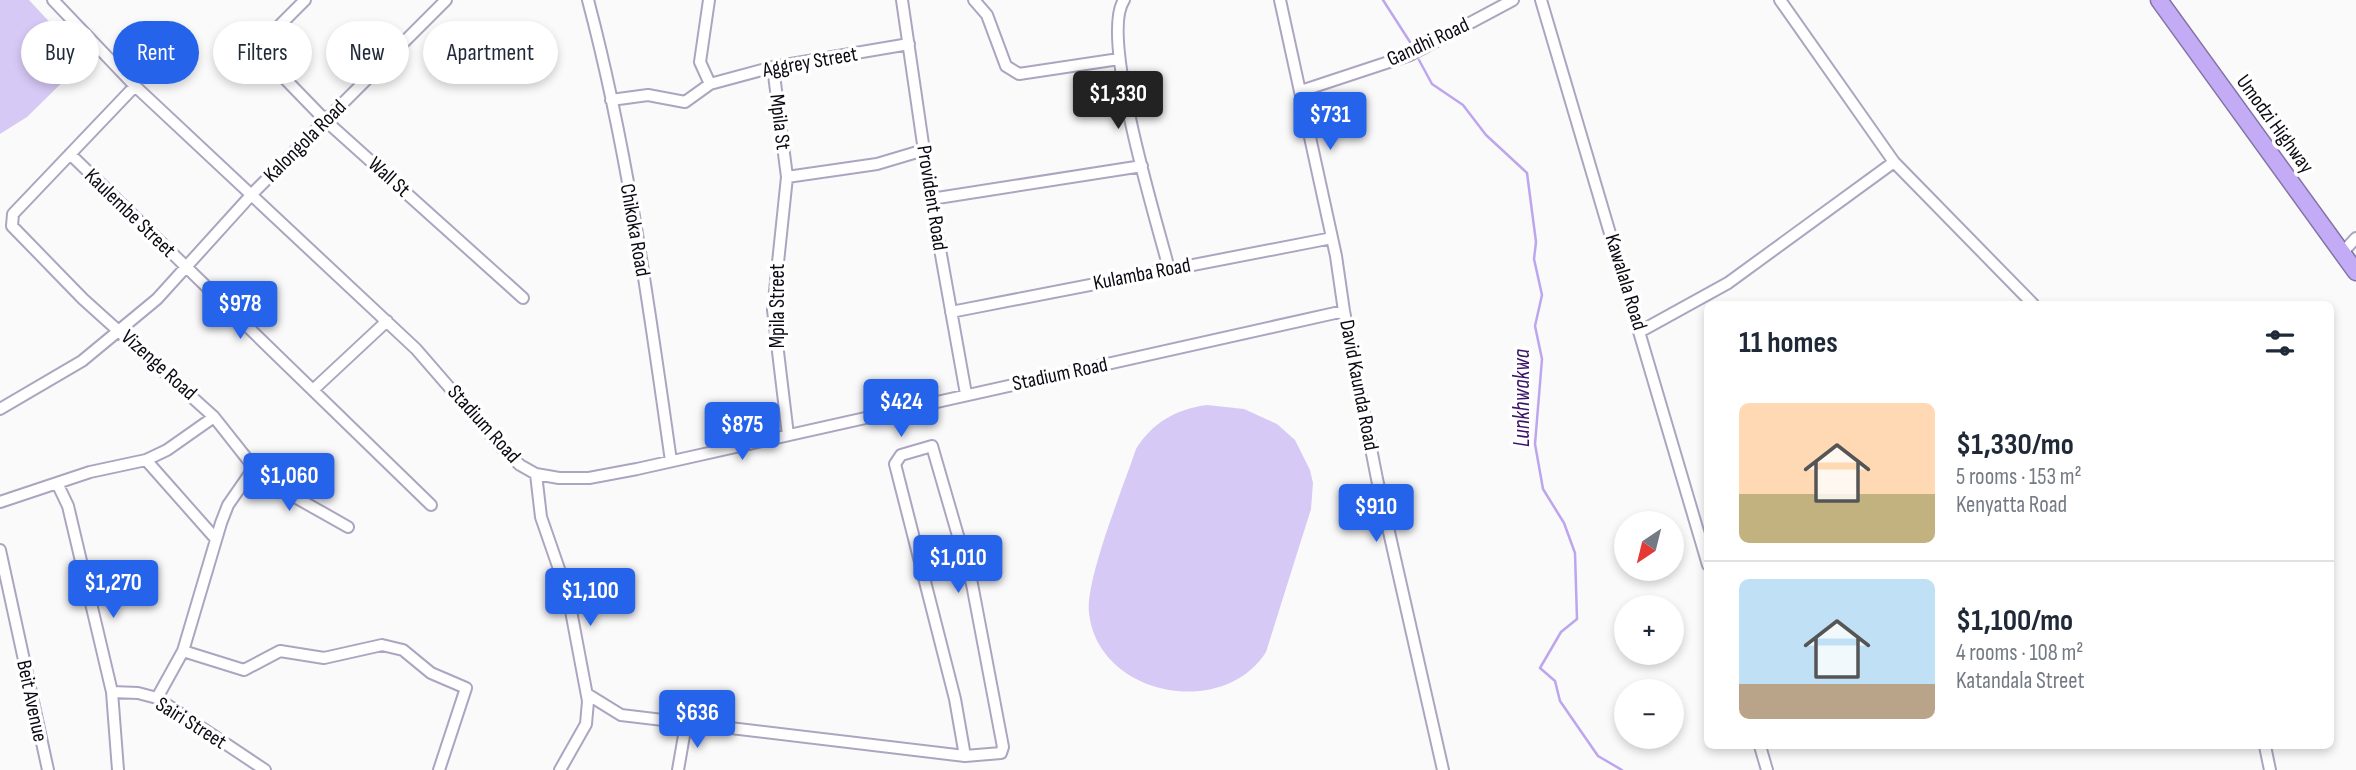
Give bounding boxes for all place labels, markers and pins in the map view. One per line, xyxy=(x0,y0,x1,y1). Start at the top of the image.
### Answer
pin: $1,330 xyxy=(1061,72,1175,131)
pin: $731 xyxy=(1289,92,1371,152)
pin: $978 xyxy=(199,282,281,341)
pin: $424 xyxy=(860,380,942,439)
pin: $875 xyxy=(701,402,783,462)
pin: $1,060 xyxy=(232,454,346,513)
pin: $910 xyxy=(1335,484,1417,544)
pin: $1,010 xyxy=(901,536,1015,595)
pin: $1,270 xyxy=(56,560,170,620)
pin: $1,100 xyxy=(533,568,647,628)
pin: $636 xyxy=(656,690,738,750)

